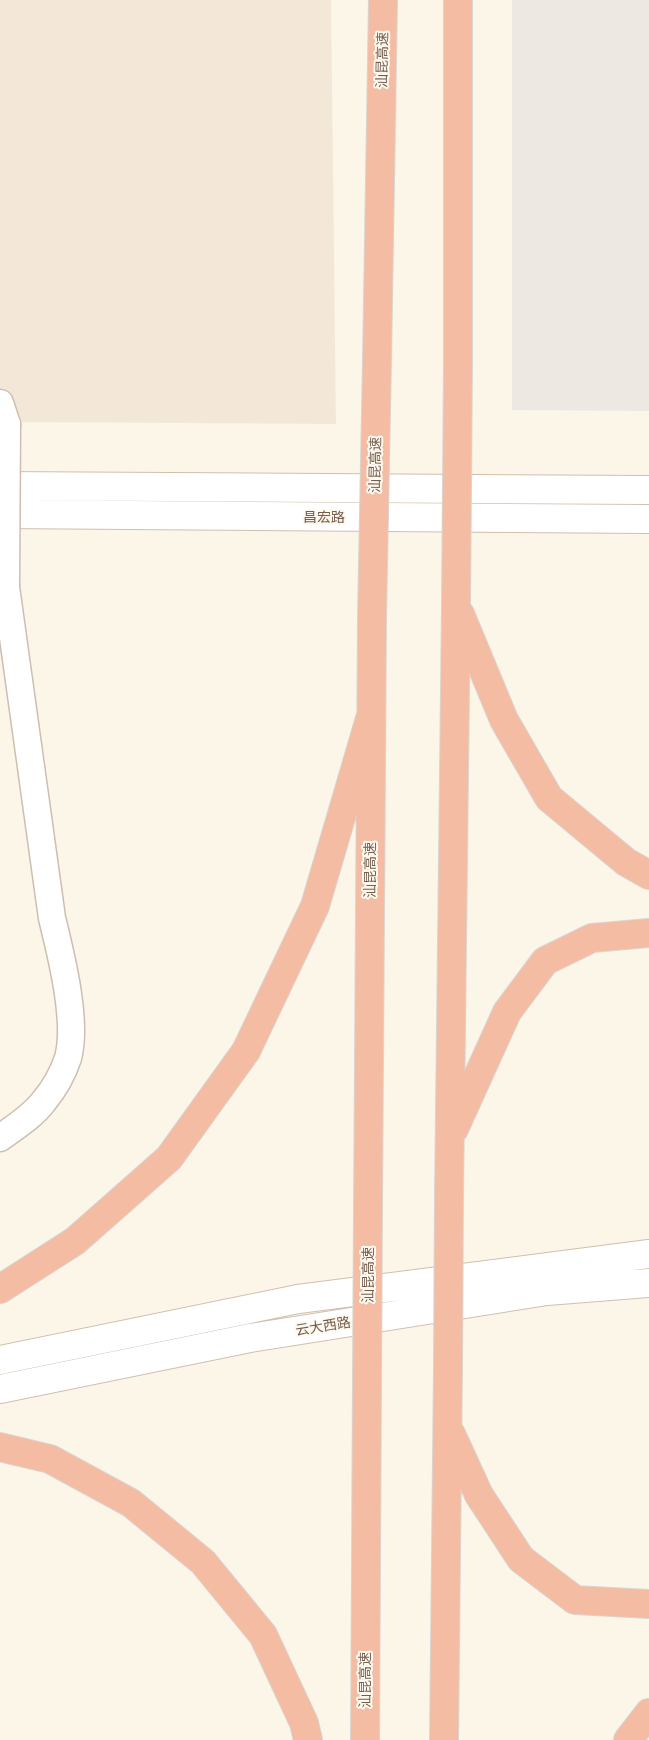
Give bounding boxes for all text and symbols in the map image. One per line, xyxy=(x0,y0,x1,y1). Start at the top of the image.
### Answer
street label: 汕昆高速 xyxy=(373,32,391,88)
street label: 汕昆高速 xyxy=(366,437,384,493)
street label: 昌宏路 xyxy=(303,508,345,526)
street label: 汕昆高速 xyxy=(361,842,379,898)
street label: 汕昆高速 xyxy=(359,1247,377,1303)
street label: 云大西路 xyxy=(294,1313,352,1339)
street label: 汕昆高速 xyxy=(356,1652,374,1708)

